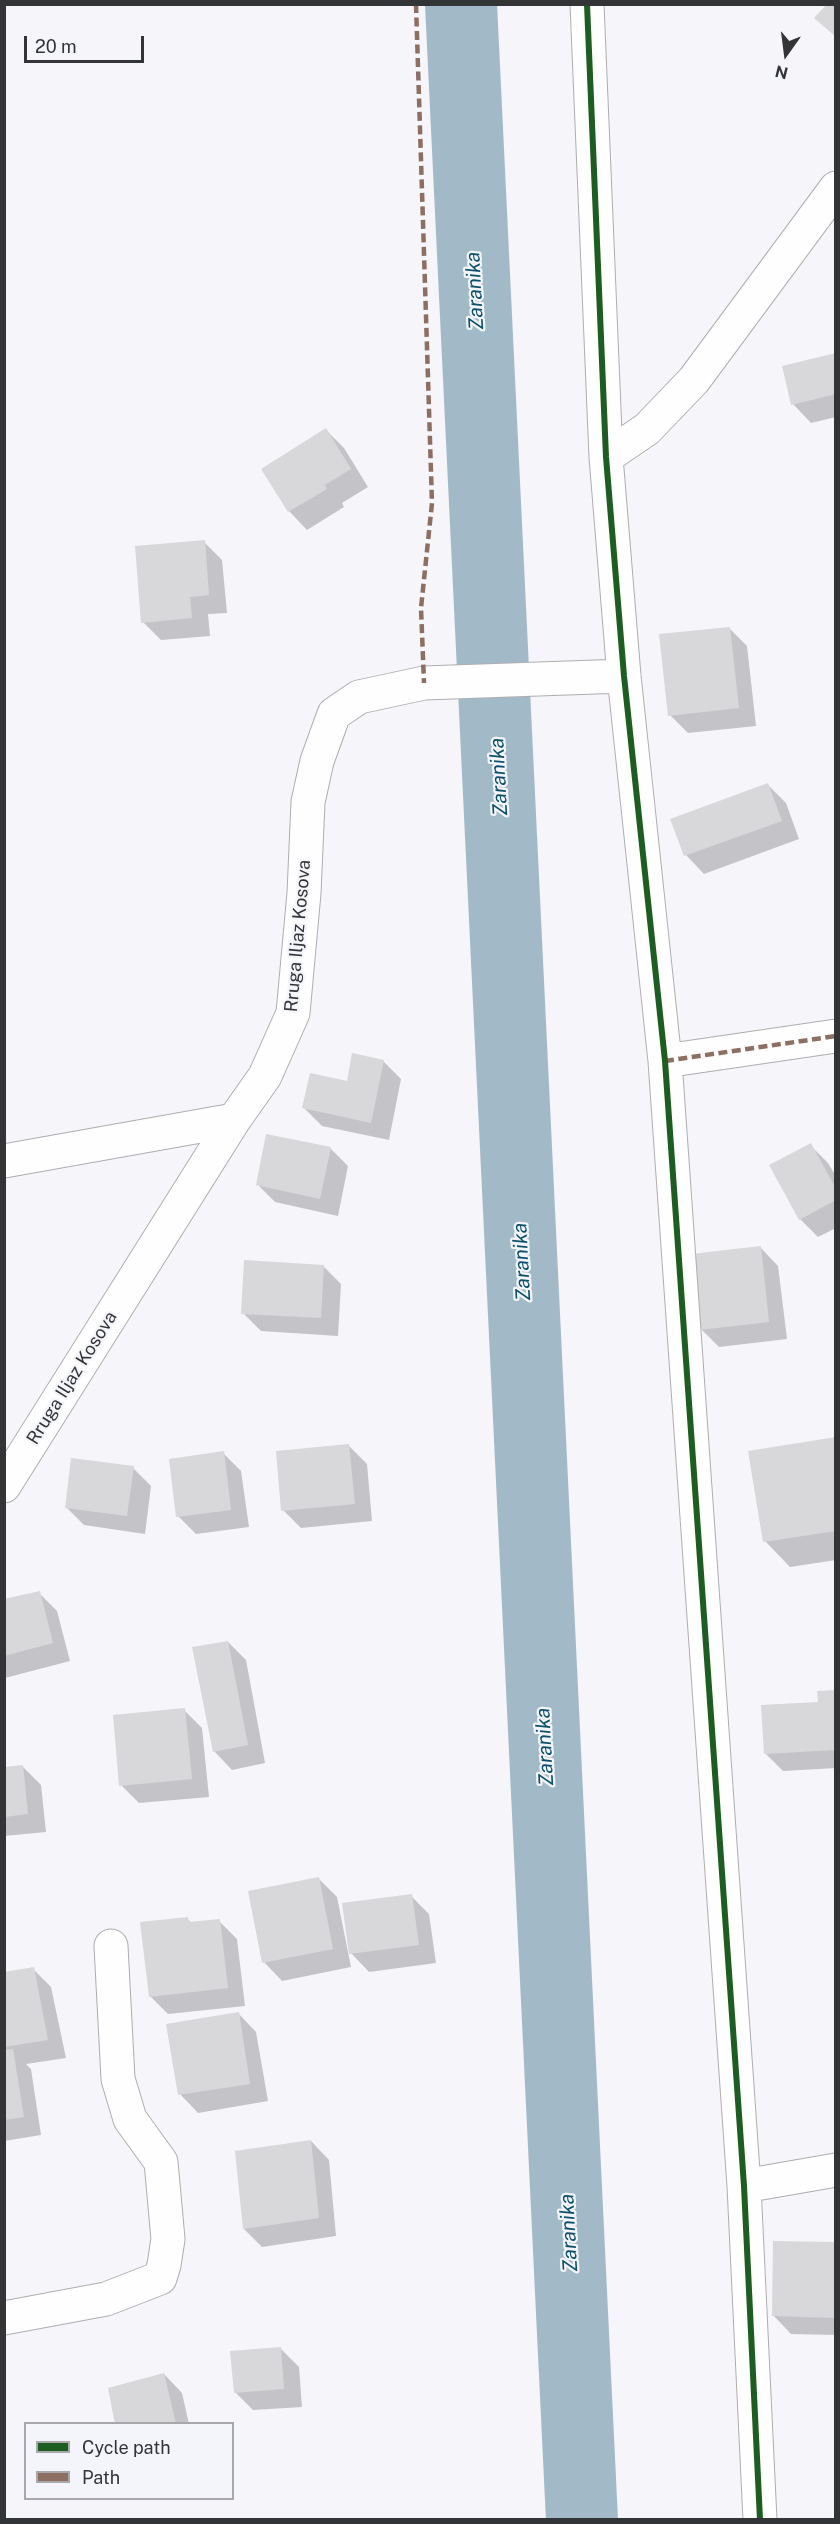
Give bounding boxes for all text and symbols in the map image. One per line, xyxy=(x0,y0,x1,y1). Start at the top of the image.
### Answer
scale bar xyxy=(27,24,147,62)
north arrow xyxy=(756,24,816,84)
text: 20 m xyxy=(35,36,77,57)
text: N xyxy=(773,61,790,83)
water label: Zaranika xyxy=(461,251,489,331)
water label: Zaranika xyxy=(485,737,513,817)
street label: Rruga Iljaz Kosova xyxy=(281,859,315,1013)
water label: Zaranika xyxy=(508,1222,536,1302)
street label: Rruga Iljaz Kosova xyxy=(22,1307,122,1449)
water label: Zaranika xyxy=(531,1707,559,1787)
water label: Zaranika xyxy=(555,2193,583,2273)
legend xyxy=(24,2422,234,2500)
text: Cycle path xyxy=(82,2437,171,2458)
text: Path xyxy=(82,2467,120,2488)

